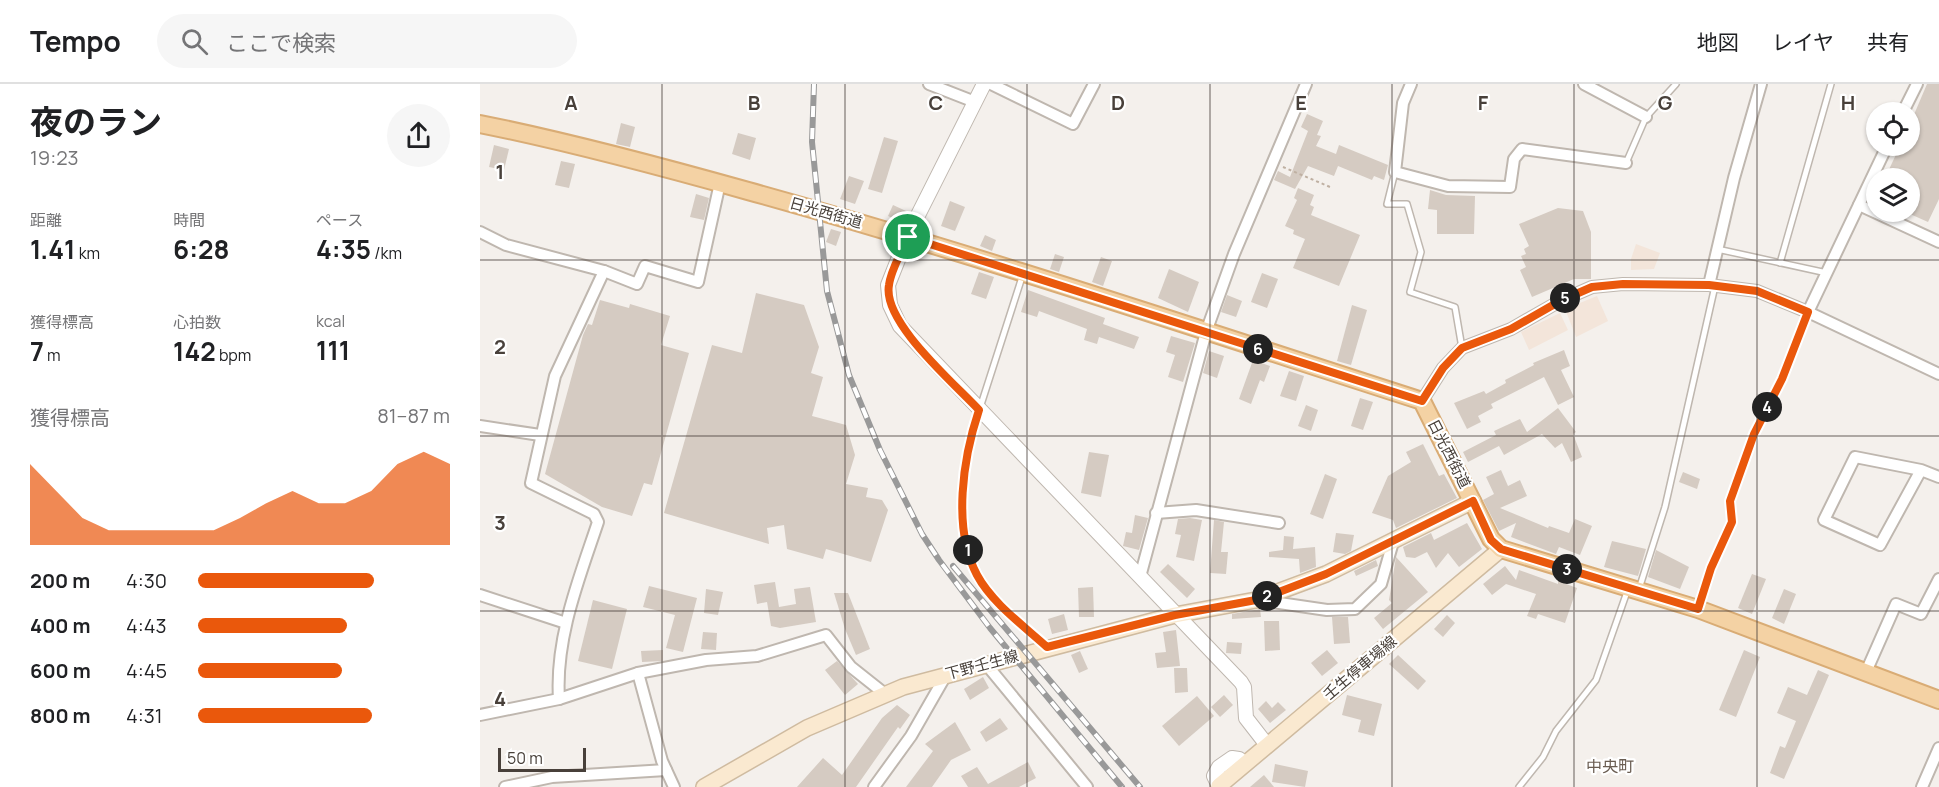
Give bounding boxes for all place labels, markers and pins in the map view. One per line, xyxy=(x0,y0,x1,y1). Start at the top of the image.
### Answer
pin xyxy=(882,211,933,262)
pin: 5 xyxy=(1550,283,1580,313)
pin: 6 xyxy=(1243,334,1273,364)
pin: 4 xyxy=(1752,392,1782,422)
pin: 1 xyxy=(953,535,983,565)
pin: 3 xyxy=(1552,554,1582,584)
pin: 2 xyxy=(1252,581,1282,611)

